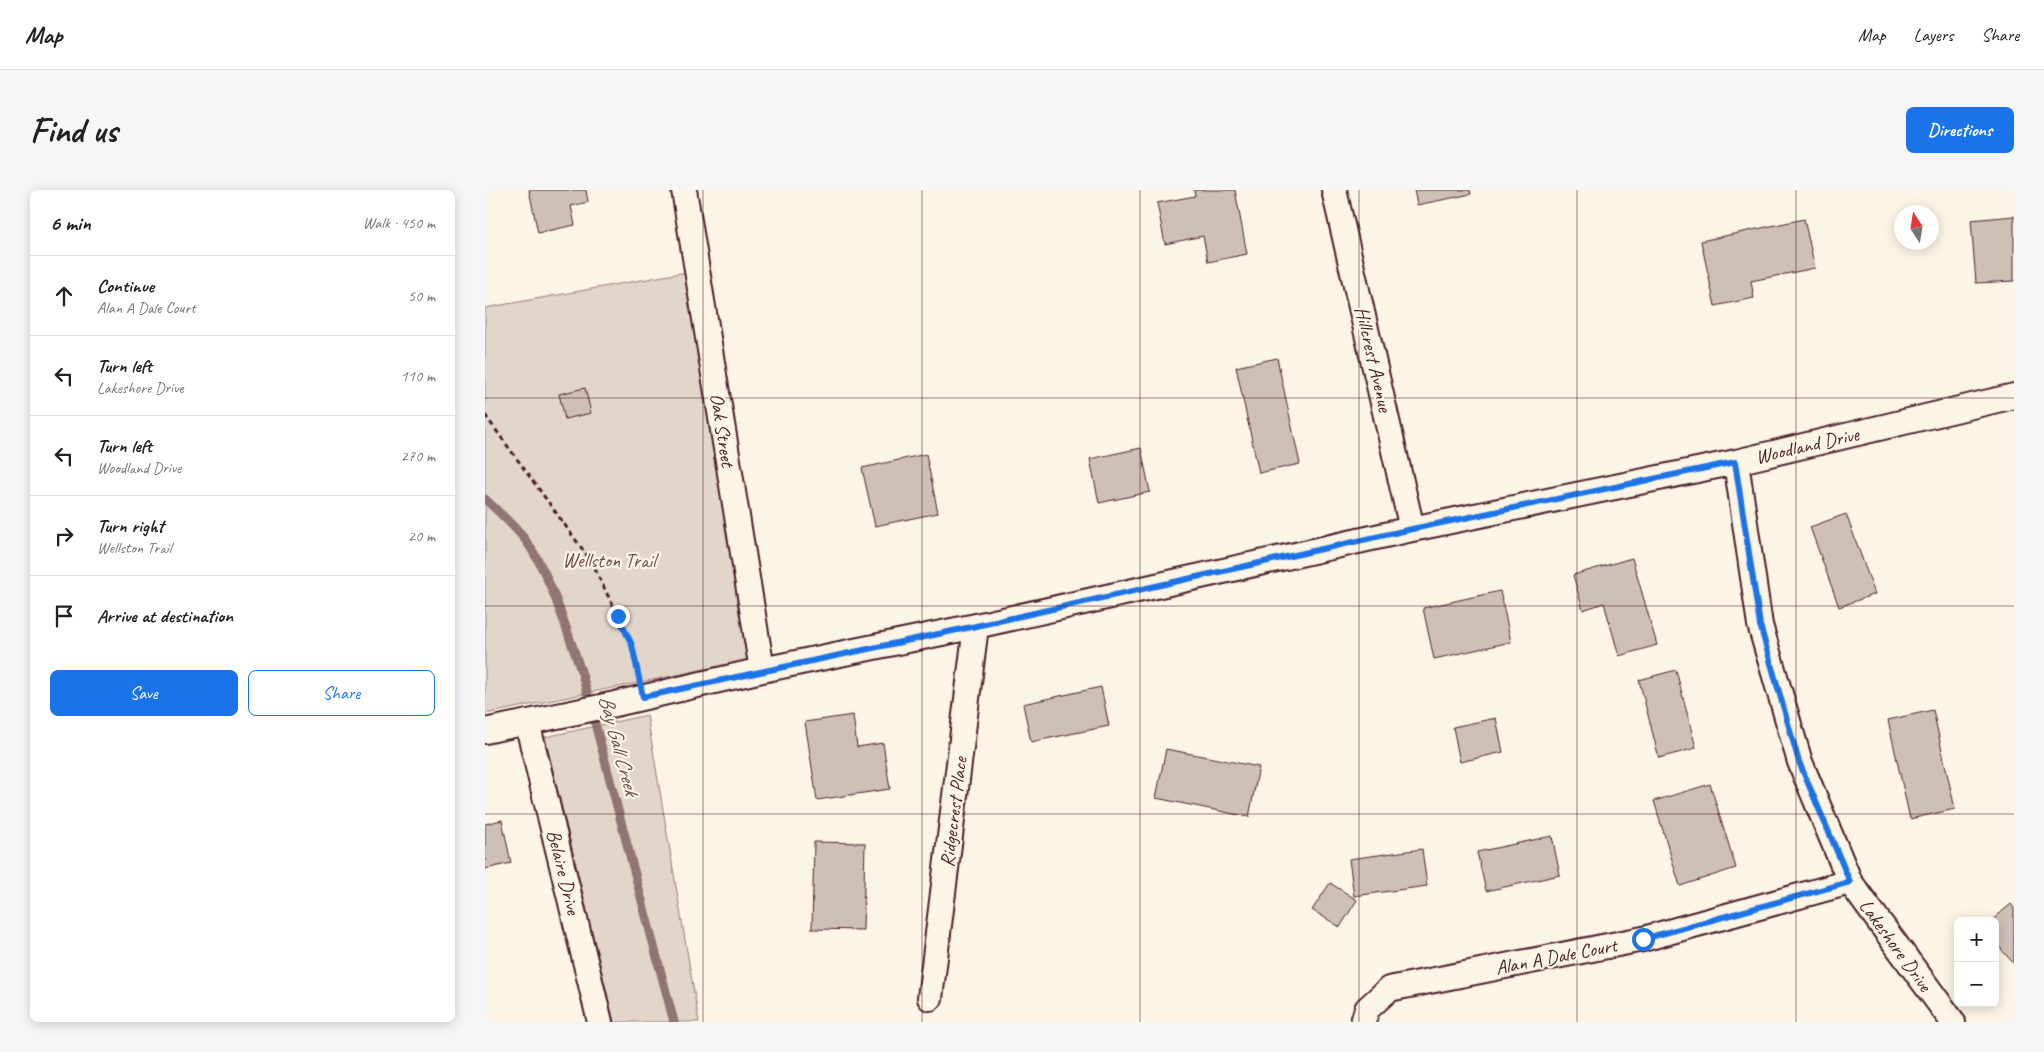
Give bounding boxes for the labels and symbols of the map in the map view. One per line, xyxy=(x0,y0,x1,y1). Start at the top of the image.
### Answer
north arrow xyxy=(1894,205,1939,250)
street label: Hillcrest Avenue xyxy=(1349,304,1398,416)
street label: Oak Street xyxy=(704,392,741,471)
street label: Woodland Drive xyxy=(1753,421,1863,470)
park label: Wellston Trail xyxy=(562,548,659,573)
route end xyxy=(607,605,630,628)
water label: Bay Gall Creek xyxy=(593,692,646,801)
street label: Ridgecrest Place xyxy=(934,754,973,868)
street label: Belaire Drive xyxy=(541,827,586,919)
street label: Lakeshore Drive xyxy=(1854,894,1938,998)
route start xyxy=(1632,928,1655,951)
street label: Alan A Dale Court xyxy=(1493,932,1621,981)

